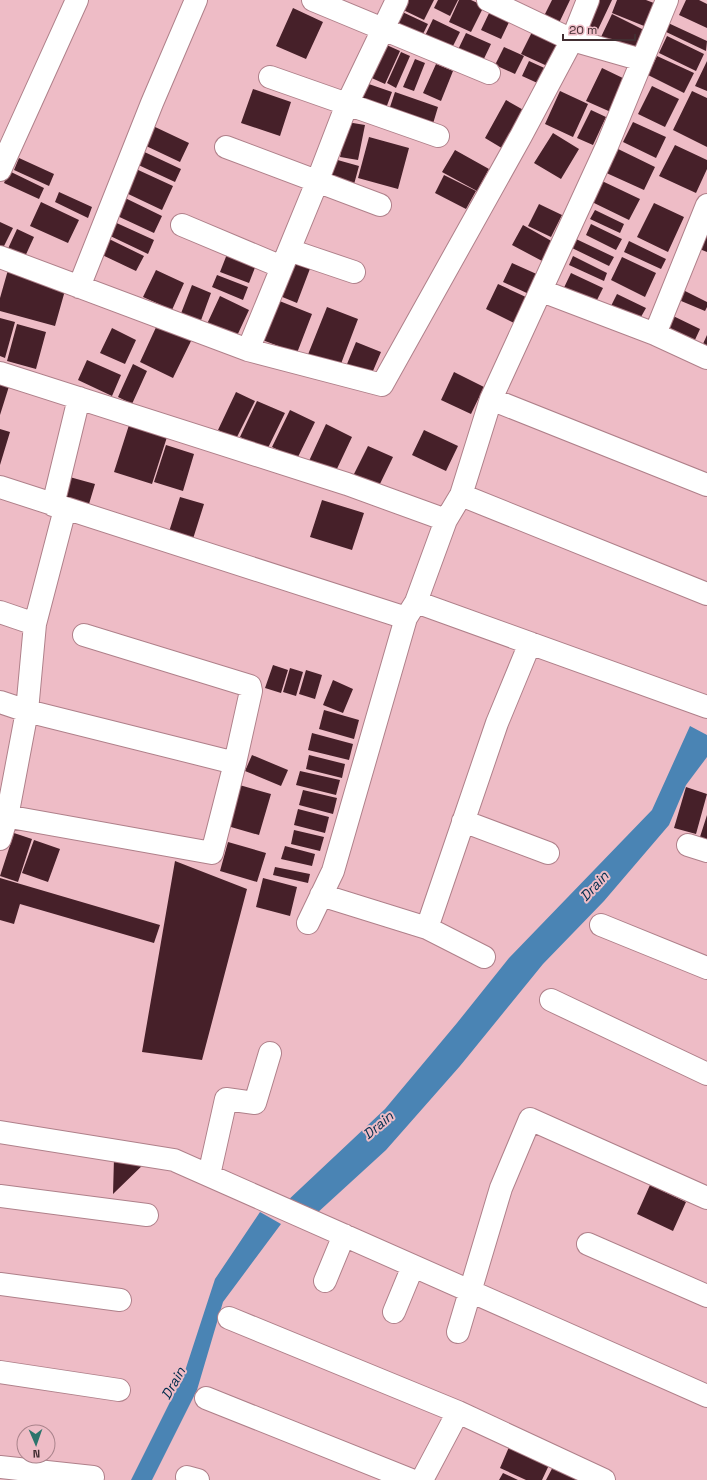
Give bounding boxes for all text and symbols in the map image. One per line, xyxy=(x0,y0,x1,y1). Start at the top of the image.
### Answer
scale bar xyxy=(563,16,635,42)
text: 20 m xyxy=(569,22,597,38)
water label: Drain xyxy=(576,867,613,905)
water label: Drain xyxy=(359,1107,397,1143)
water label: Drain xyxy=(157,1363,189,1402)
north arrow xyxy=(16,1424,56,1464)
text: N xyxy=(32,1447,40,1461)

